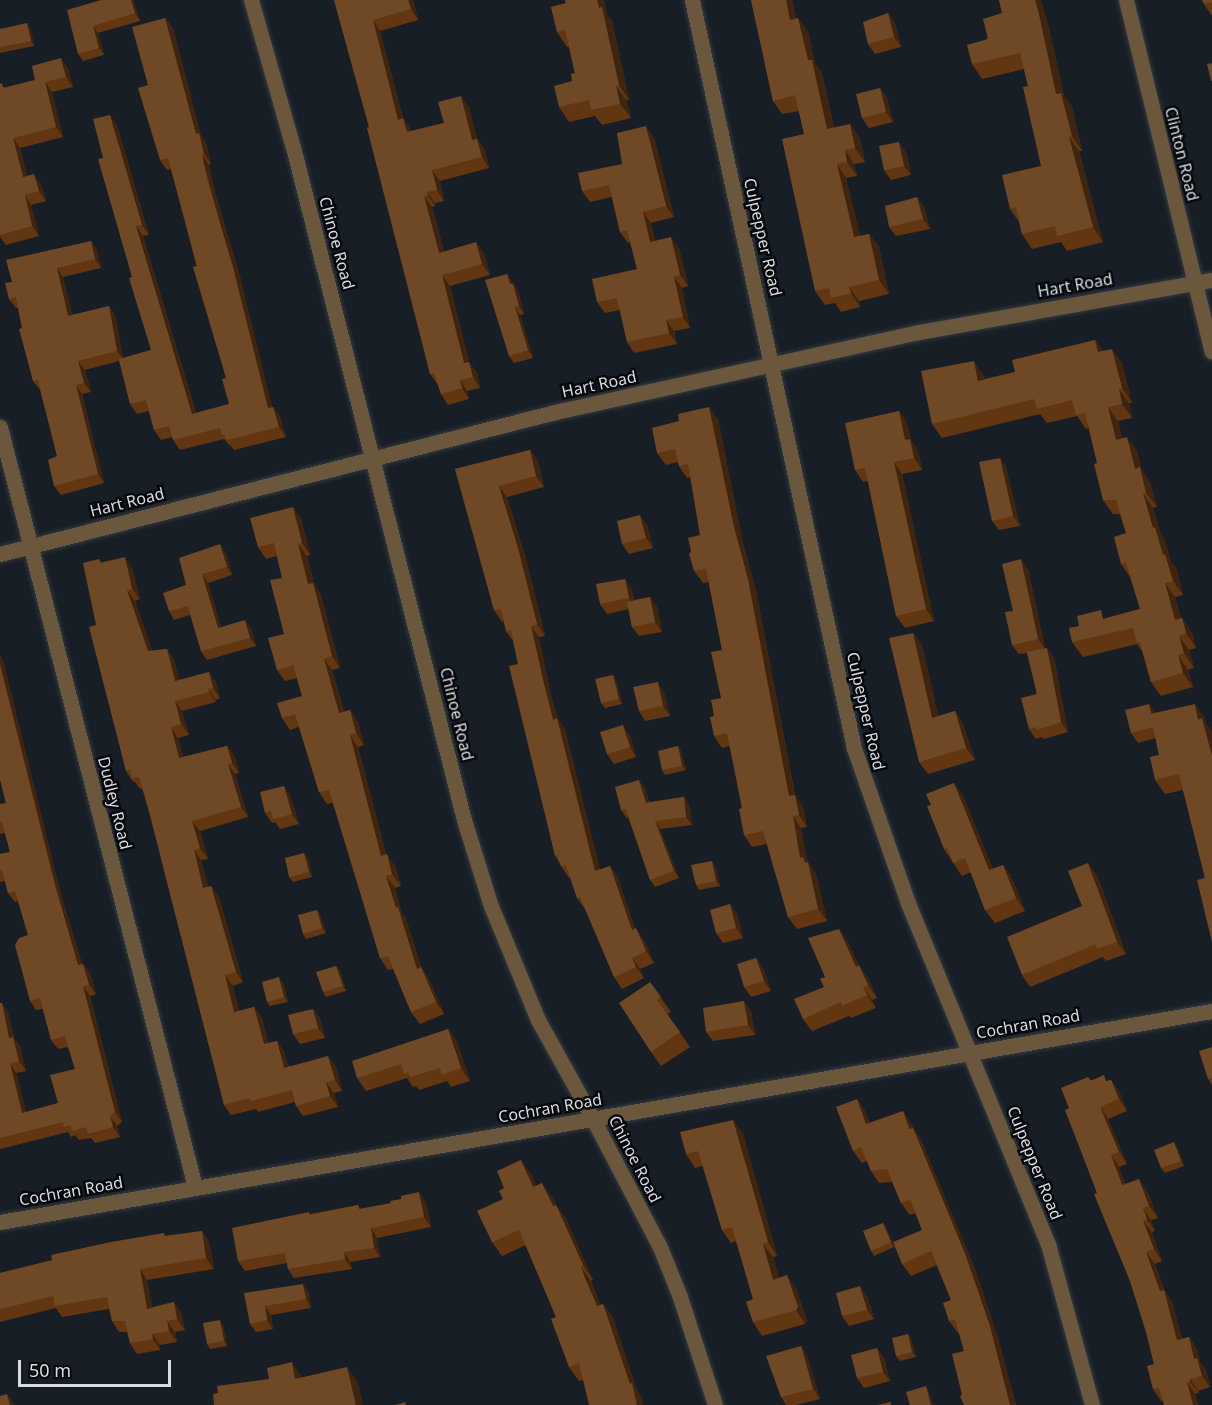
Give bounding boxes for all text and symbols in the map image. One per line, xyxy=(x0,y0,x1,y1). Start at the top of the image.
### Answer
street label: Clinton Road xyxy=(1161,105,1203,203)
street label: Culpepper Road xyxy=(740,176,786,298)
street label: Chinoe Road xyxy=(315,194,359,292)
street label: Hart Road xyxy=(1036,269,1114,301)
street label: Hart Road xyxy=(560,367,638,401)
street label: Hart Road xyxy=(88,484,166,520)
street label: Culpepper Road xyxy=(843,650,889,772)
street label: Chinoe Road xyxy=(436,665,478,763)
street label: Dudley Road xyxy=(94,755,136,851)
street label: Cochran Road xyxy=(975,1005,1081,1043)
street label: Cochran Road xyxy=(497,1089,603,1127)
street label: Culpepper Road xyxy=(1003,1103,1067,1223)
street label: Chinoe Road xyxy=(605,1112,665,1206)
street label: Cochran Road xyxy=(18,1172,124,1210)
scale bar xyxy=(21,1348,174,1386)
text: 50 m xyxy=(29,1358,71,1382)

